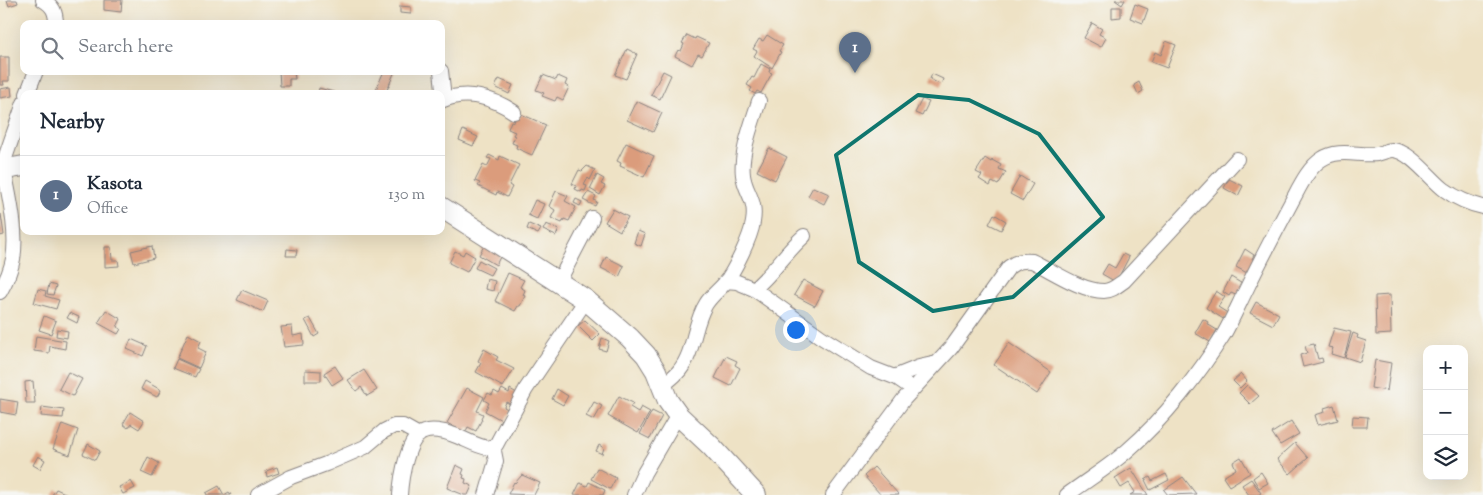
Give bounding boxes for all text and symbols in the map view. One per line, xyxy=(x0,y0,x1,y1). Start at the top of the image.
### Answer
search box xyxy=(20,20,445,75)
pin: 1 xyxy=(839,32,871,73)
icon: search xyxy=(38,34,66,62)
text: Search here xyxy=(78,34,173,61)
text: Nearby xyxy=(40,108,105,138)
text: Kasota xyxy=(87,171,143,198)
text: 1 xyxy=(53,184,59,207)
text: 130 m xyxy=(388,184,425,207)
text: Office xyxy=(87,198,128,221)
your location xyxy=(783,317,809,343)
map controls xyxy=(1423,345,1468,480)
button: + xyxy=(1423,345,1468,390)
button: − xyxy=(1423,390,1468,435)
button: layers xyxy=(1423,435,1468,480)

